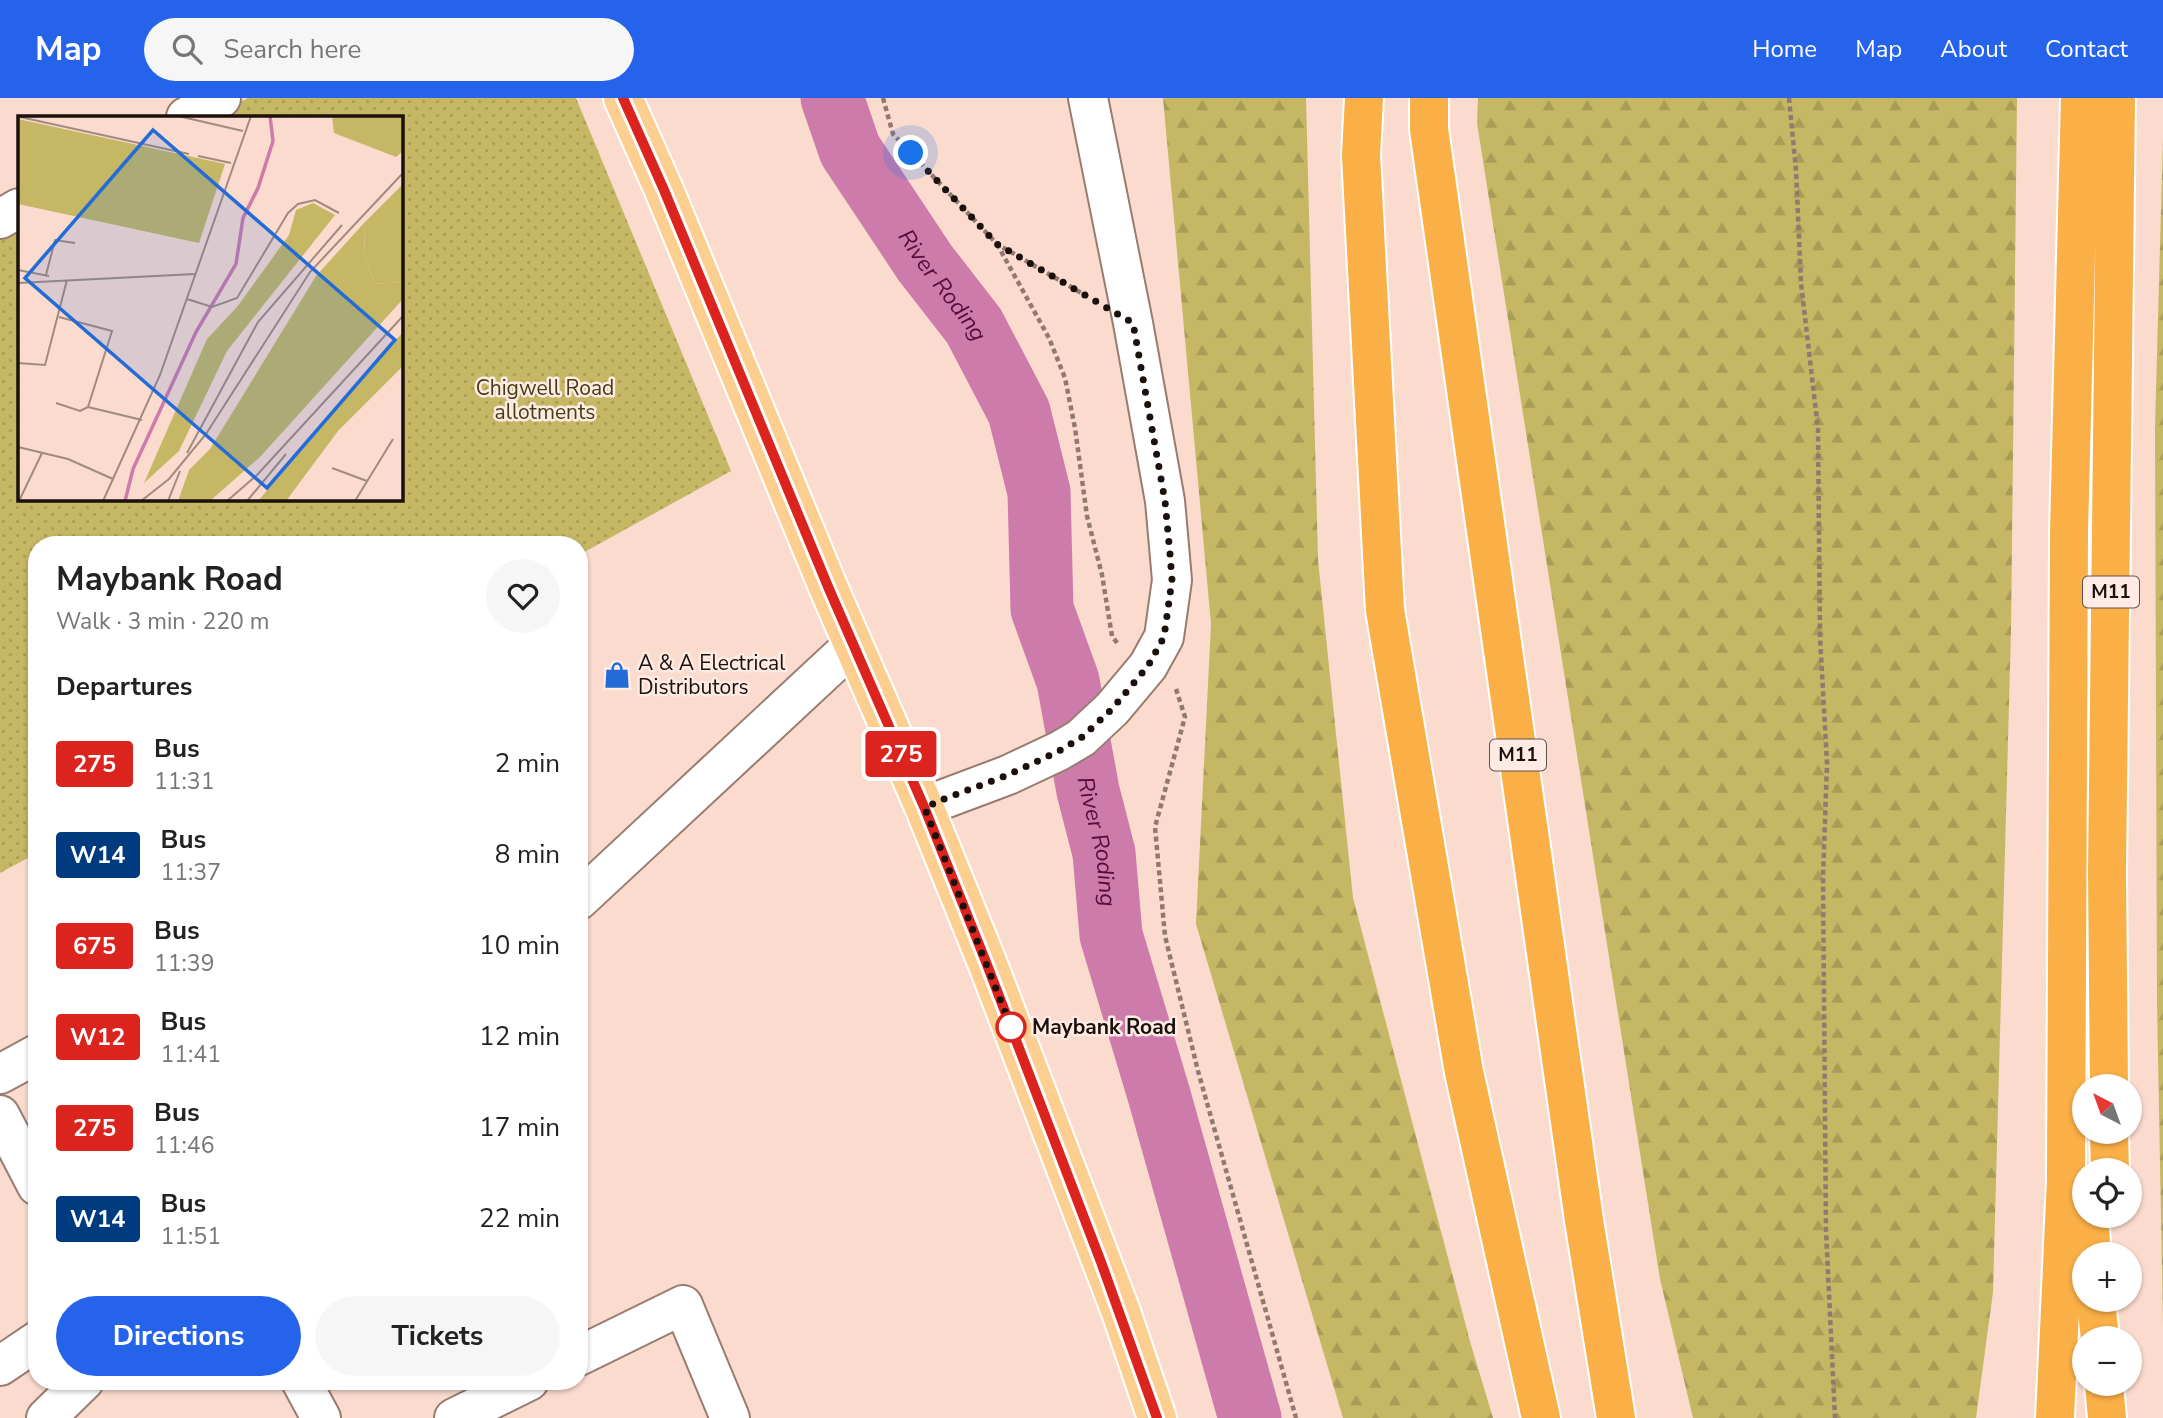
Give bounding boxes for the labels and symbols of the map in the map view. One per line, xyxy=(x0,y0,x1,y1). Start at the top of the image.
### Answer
inset map xyxy=(18,116,402,500)
your location xyxy=(893,135,928,170)
water label: River Roding xyxy=(891,223,994,346)
park label: Chigwell Road allotments xyxy=(476,374,614,426)
road number: M11 xyxy=(2083,576,2139,607)
place label: A & A Electrical Distributors xyxy=(638,649,786,701)
shop icon: A & A Electrical Distributors xyxy=(602,660,632,690)
line badge: 275 xyxy=(861,731,941,777)
road number: M11 xyxy=(1490,740,1546,770)
water label: River Roding xyxy=(1070,774,1124,908)
marker: Maybank Road xyxy=(996,1012,1026,1042)
place label: Maybank Road xyxy=(1032,1013,1176,1041)
north arrow xyxy=(2072,1074,2142,1144)

